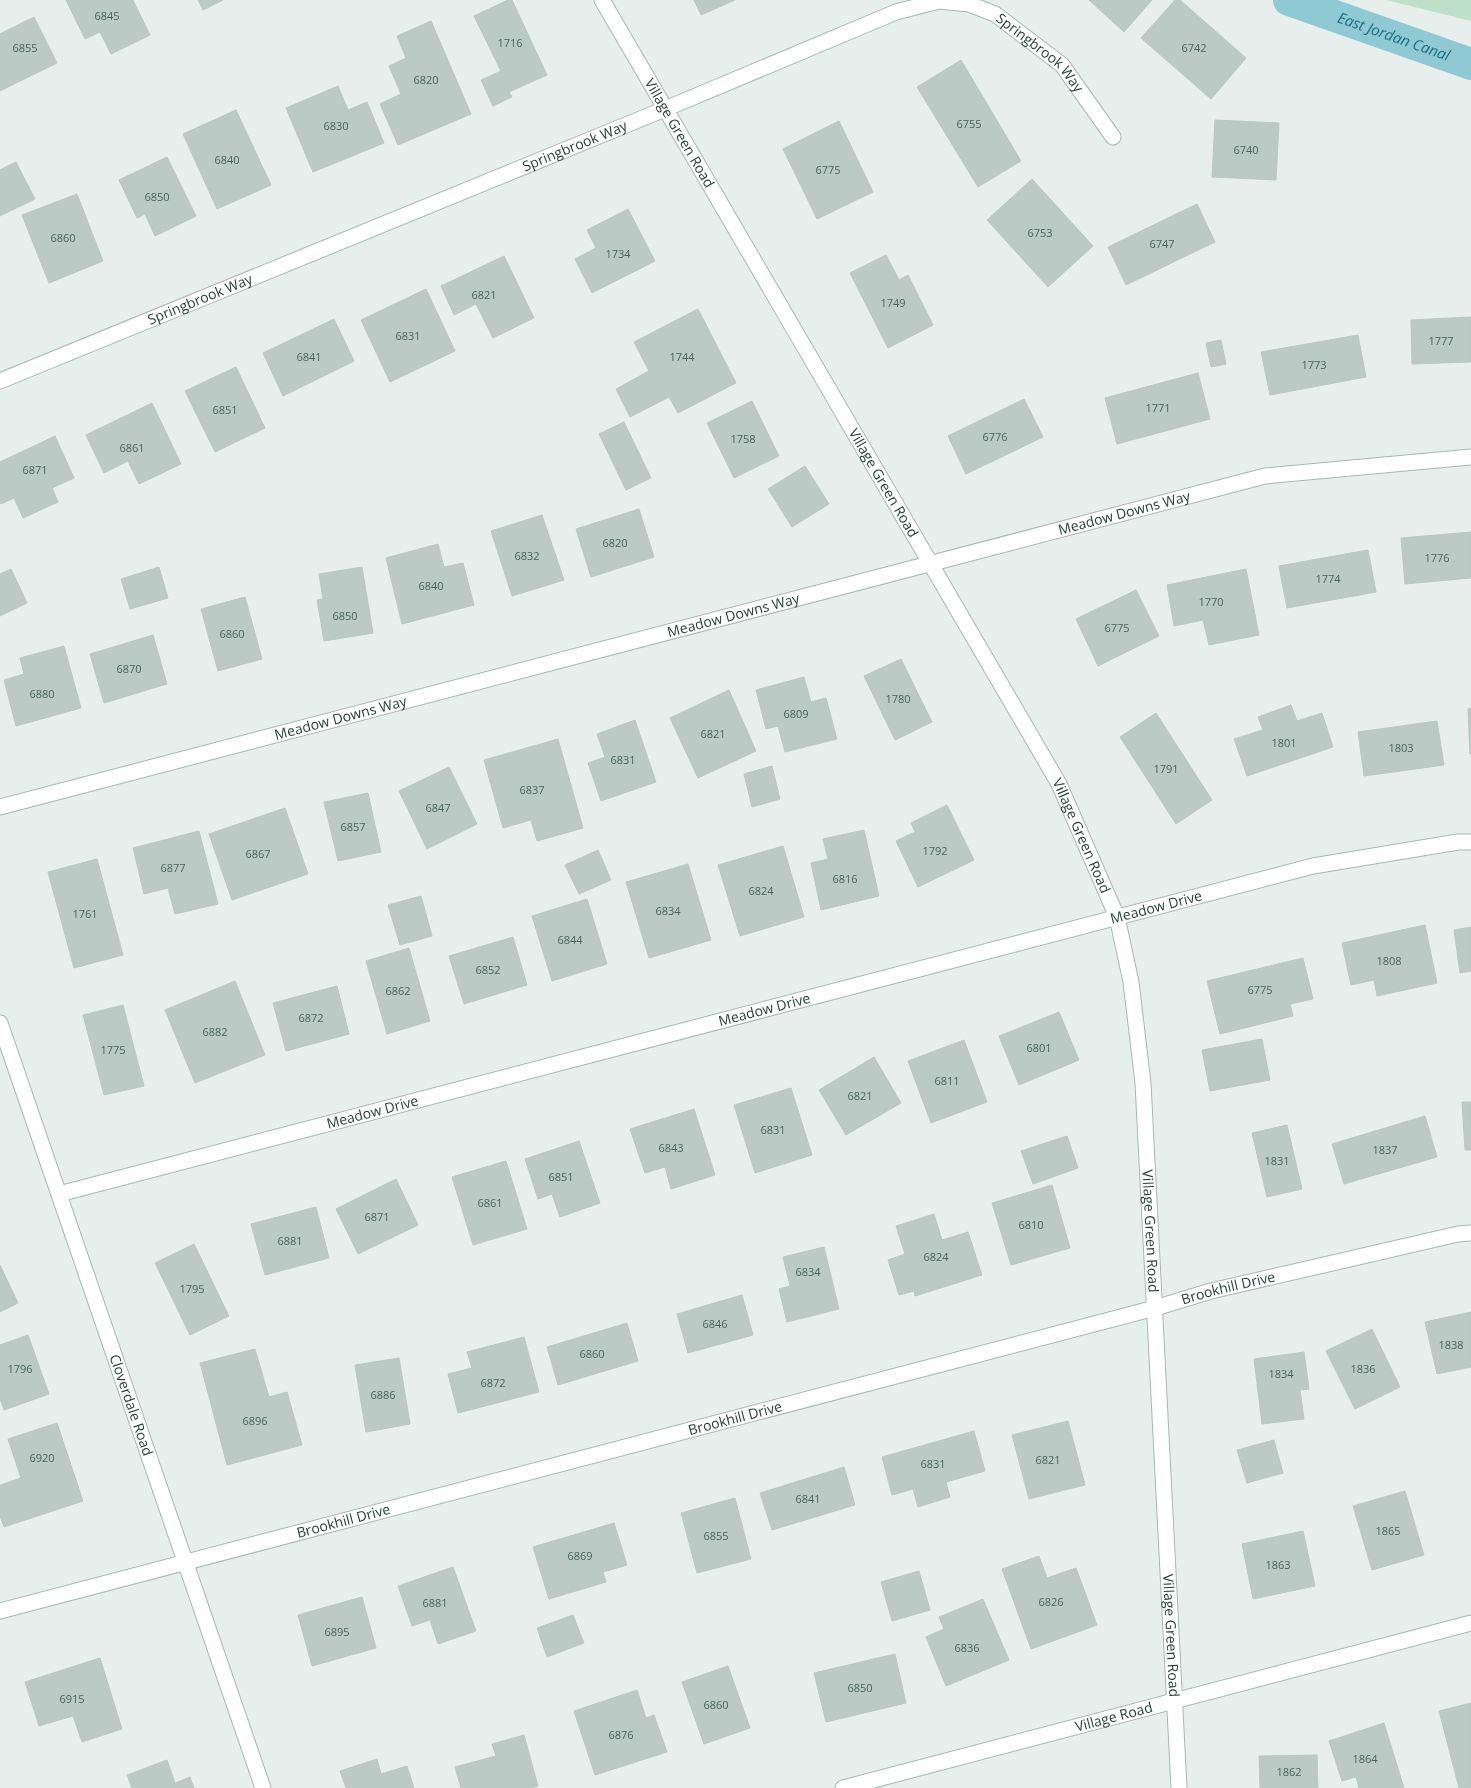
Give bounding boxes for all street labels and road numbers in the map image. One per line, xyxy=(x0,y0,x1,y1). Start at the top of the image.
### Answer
street label: Springbrook Way xyxy=(993,8,1089,96)
street label: Village Green Road xyxy=(641,75,719,191)
street label: Springbrook Way xyxy=(519,115,631,175)
street label: Springbrook Way xyxy=(144,268,256,329)
street label: Village Green Road xyxy=(845,425,923,541)
street label: Meadow Downs Way xyxy=(1056,486,1193,539)
street label: Meadow Downs Way xyxy=(665,588,802,641)
street label: Meadow Downs Way xyxy=(272,691,409,744)
street label: Village Green Road xyxy=(1049,775,1115,896)
street label: Meadow Drive xyxy=(1108,885,1204,928)
street label: Meadow Drive xyxy=(716,988,812,1030)
street label: Meadow Drive xyxy=(324,1090,420,1133)
street label: Village Green Road xyxy=(1138,1169,1164,1293)
street label: Brookhill Drive xyxy=(1179,1267,1277,1309)
street label: Cloverdale Road xyxy=(106,1352,158,1458)
street label: Brookhill Drive xyxy=(686,1396,784,1439)
street label: Brookhill Drive xyxy=(294,1499,392,1542)
street label: Village Green Road xyxy=(1159,1573,1184,1698)
street label: Village Road xyxy=(1073,1697,1154,1736)

